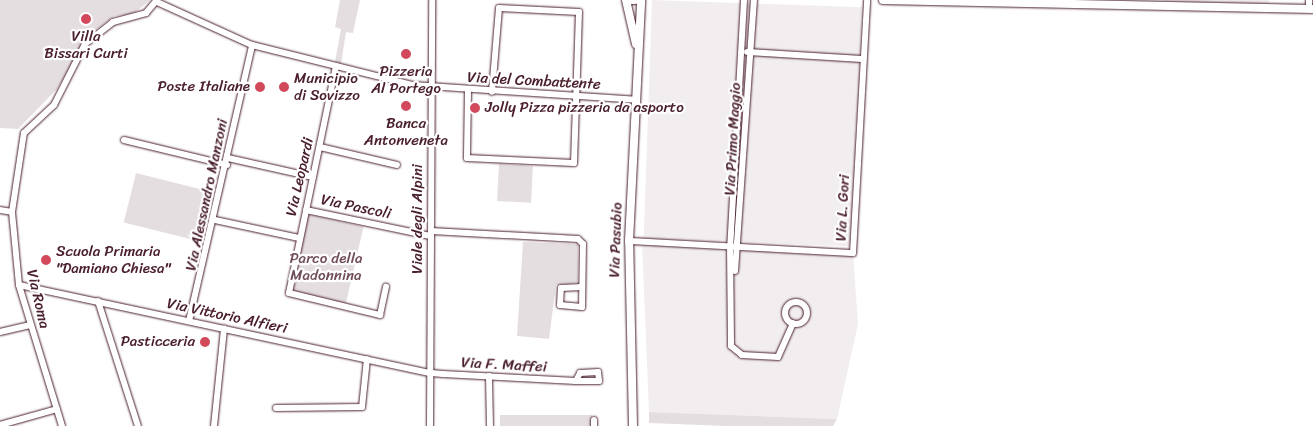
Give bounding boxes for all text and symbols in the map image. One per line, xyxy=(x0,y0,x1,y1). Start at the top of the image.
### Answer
marker: Villa Bissari Curti xyxy=(80,13,92,25)
place label: Villa Bissari Curti xyxy=(44,27,128,62)
marker: Pizzeria Al Portego xyxy=(400,48,412,60)
place label: Pizzeria Al Portego xyxy=(371,62,441,97)
street label: Via del Combattente xyxy=(466,68,602,94)
place label: Municipio di Sovizzo xyxy=(294,69,360,104)
place label: Poste Italiane xyxy=(156,78,250,96)
marker: Poste Italiane xyxy=(254,81,266,93)
marker: Municipio di Sovizzo xyxy=(278,81,290,93)
street label: Via Primo Maggio xyxy=(721,82,745,196)
place label: Jolly Pizza pizzeria da asporto xyxy=(485,99,684,117)
marker: Banca Antonveneta xyxy=(400,100,412,112)
marker: Jolly Pizza pizzeria da asporto xyxy=(469,102,481,114)
place label: Banca Antonveneta xyxy=(364,114,448,149)
street label: Via Alessandro Manzoni xyxy=(182,117,232,273)
street label: Via Leopardi xyxy=(282,136,318,218)
street label: Viale degli Alpini xyxy=(409,164,427,274)
street label: Via L. Gori xyxy=(832,174,854,242)
street label: Via Pascoli xyxy=(319,191,393,223)
street label: Via Pasubio xyxy=(606,202,626,278)
place label: Scuola Primaria "Damiano Chiesa" xyxy=(56,242,171,277)
park label: Parco della Madonnina xyxy=(289,249,363,284)
marker: Scuola Primaria "Damiano Chiesa" xyxy=(40,254,52,266)
street label: Via Roma xyxy=(22,268,54,330)
street label: Via Vittorio Alfieri xyxy=(165,294,289,338)
place label: Pasticceria xyxy=(121,333,195,351)
marker: Pasticceria xyxy=(199,336,211,348)
street label: Via F. Maffei xyxy=(461,354,547,376)

